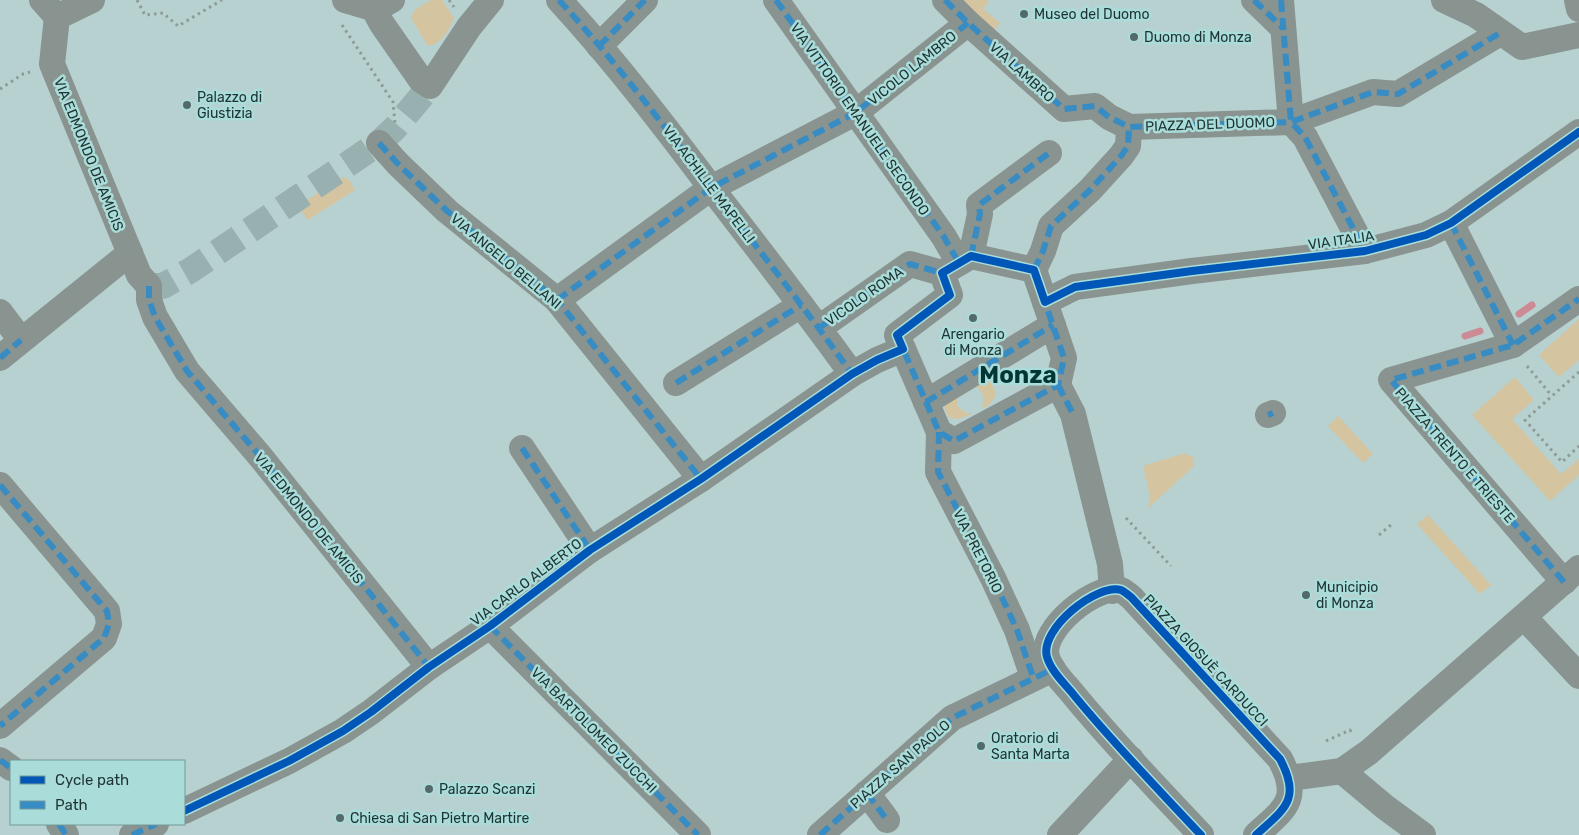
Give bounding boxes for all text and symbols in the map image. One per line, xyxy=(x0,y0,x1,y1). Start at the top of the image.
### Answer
place label: Museo del Duomo xyxy=(1034,6,1150,23)
marker: Museo del Duomo xyxy=(1018,8,1030,20)
street label: VIA VITTORIO EMANUELE SECONDO xyxy=(786,20,933,219)
street label: VICOLO LAMBRO xyxy=(865,28,960,109)
place label: Duomo di Monza xyxy=(1144,29,1252,46)
marker: Duomo di Monza xyxy=(1128,31,1140,43)
street label: VIA LAMBRO xyxy=(986,39,1058,106)
street label: VIA EDMONDO DE AMICIS xyxy=(50,75,127,234)
place label: Palazzo di Giustizia xyxy=(197,89,262,122)
marker: Palazzo di Giustizia xyxy=(181,99,193,111)
street label: PIAZZA DEL DUOMO xyxy=(1145,114,1275,135)
street label: VIA ACHILLE MAPELLI xyxy=(659,122,758,246)
street label: VIA ANGELO BELLANI xyxy=(447,210,565,313)
street label: VIA ITALIA xyxy=(1307,227,1376,254)
street label: VICOLO ROMA xyxy=(822,263,907,330)
marker: Arengario di Monza xyxy=(967,312,979,324)
place label: Arengario di Monza xyxy=(941,326,1005,359)
district label: Monza xyxy=(979,361,1057,389)
street label: PIAZZA TRENTO E TRIESTE xyxy=(1391,384,1518,526)
street label: VIA EDMONDO DE AMICIS xyxy=(250,449,367,588)
street label: VIA PRETORIO xyxy=(949,506,1006,596)
street label: VIA CARLO ALBERTO xyxy=(467,535,585,630)
place label: Municipio di Monza xyxy=(1316,579,1378,612)
marker: Municipio di Monza xyxy=(1300,589,1312,601)
street label: PIAZZA GIOSUÈ CARDUCCI xyxy=(1140,590,1272,730)
street label: VIA BARTOLOMEO ZUCCHI xyxy=(527,664,660,797)
street label: PIAZZA SAN PAOLO xyxy=(847,716,954,812)
place label: Oratorio di Santa Marta xyxy=(991,730,1070,763)
marker: Oratorio di Santa Marta xyxy=(975,740,987,752)
legend xyxy=(10,760,185,825)
text: Cycle path xyxy=(55,771,129,789)
place label: Palazzo Scanzi xyxy=(439,781,536,798)
marker: Palazzo Scanzi xyxy=(423,783,435,795)
text: Path xyxy=(55,796,88,814)
place label: Chiesa di San Pietro Martire xyxy=(350,810,529,827)
marker: Chiesa di San Pietro Martire xyxy=(334,812,346,824)

